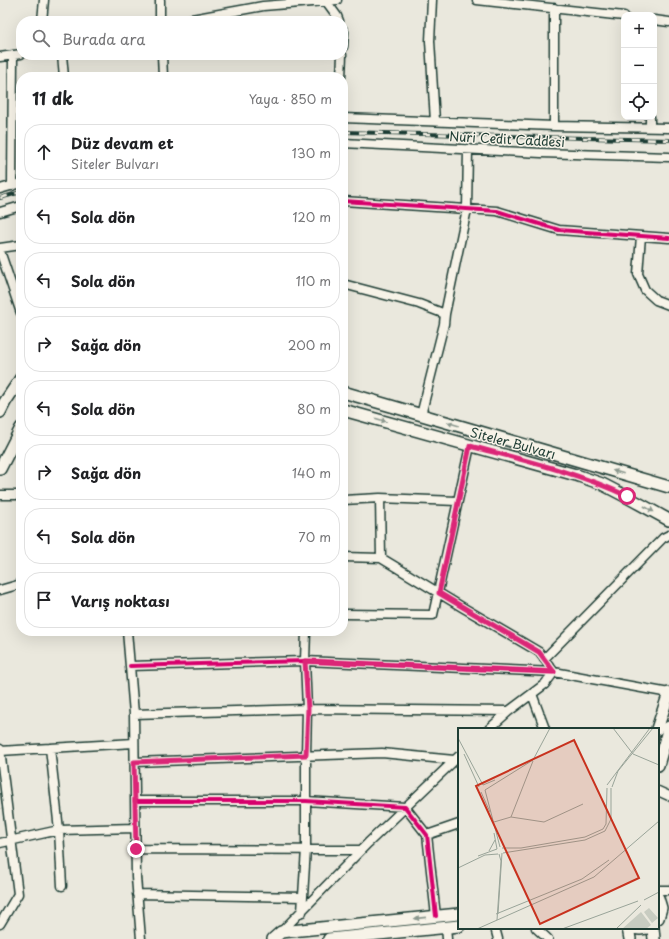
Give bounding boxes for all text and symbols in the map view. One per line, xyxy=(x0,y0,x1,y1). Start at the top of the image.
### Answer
map controls xyxy=(621,12,657,120)
button: + xyxy=(621,12,657,48)
search box xyxy=(16,16,348,60)
icon: search xyxy=(30,27,52,49)
text: Burada ara xyxy=(62,27,145,50)
button: − xyxy=(621,48,657,84)
button: locate xyxy=(621,84,657,120)
text: 11 dk xyxy=(32,85,74,111)
text: Yaya · 850 m xyxy=(249,89,332,108)
street label: Nuri Cedit Caddesi xyxy=(449,126,565,151)
text: Düz devam et xyxy=(71,131,174,154)
icon: ahead xyxy=(33,141,55,163)
text: 130 m xyxy=(292,143,331,162)
text: Siteler Bulvarı xyxy=(71,154,159,173)
icon: left xyxy=(33,205,55,227)
text: Sola dön xyxy=(71,205,135,228)
text: 120 m xyxy=(292,207,331,226)
icon: left xyxy=(33,269,55,291)
text: Sola dön xyxy=(71,269,135,292)
text: 110 m xyxy=(296,271,331,290)
icon: right xyxy=(33,333,55,355)
text: Sağa dön xyxy=(71,333,141,356)
text: 200 m xyxy=(288,335,331,354)
icon: left xyxy=(33,397,55,419)
text: Sola dön xyxy=(71,397,135,420)
text: 80 m xyxy=(297,399,331,418)
one-way arrow xyxy=(374,418,387,424)
one-way arrow xyxy=(446,421,458,427)
street label: Siteler Bulvarı xyxy=(468,422,558,463)
icon: right xyxy=(33,461,55,483)
text: Sağa dön xyxy=(71,461,141,484)
text: 140 m xyxy=(292,463,331,482)
one-way arrow xyxy=(612,469,624,475)
route start xyxy=(618,487,636,505)
one-way arrow xyxy=(643,506,655,513)
icon: left xyxy=(33,525,55,547)
text: Sola dön xyxy=(71,525,135,548)
text: 70 m xyxy=(298,527,331,546)
icon: arrive xyxy=(33,589,55,611)
text: Varış noktası xyxy=(71,589,170,612)
inset map xyxy=(458,728,659,929)
route end xyxy=(127,840,145,858)
one-way arrow xyxy=(414,914,426,921)

